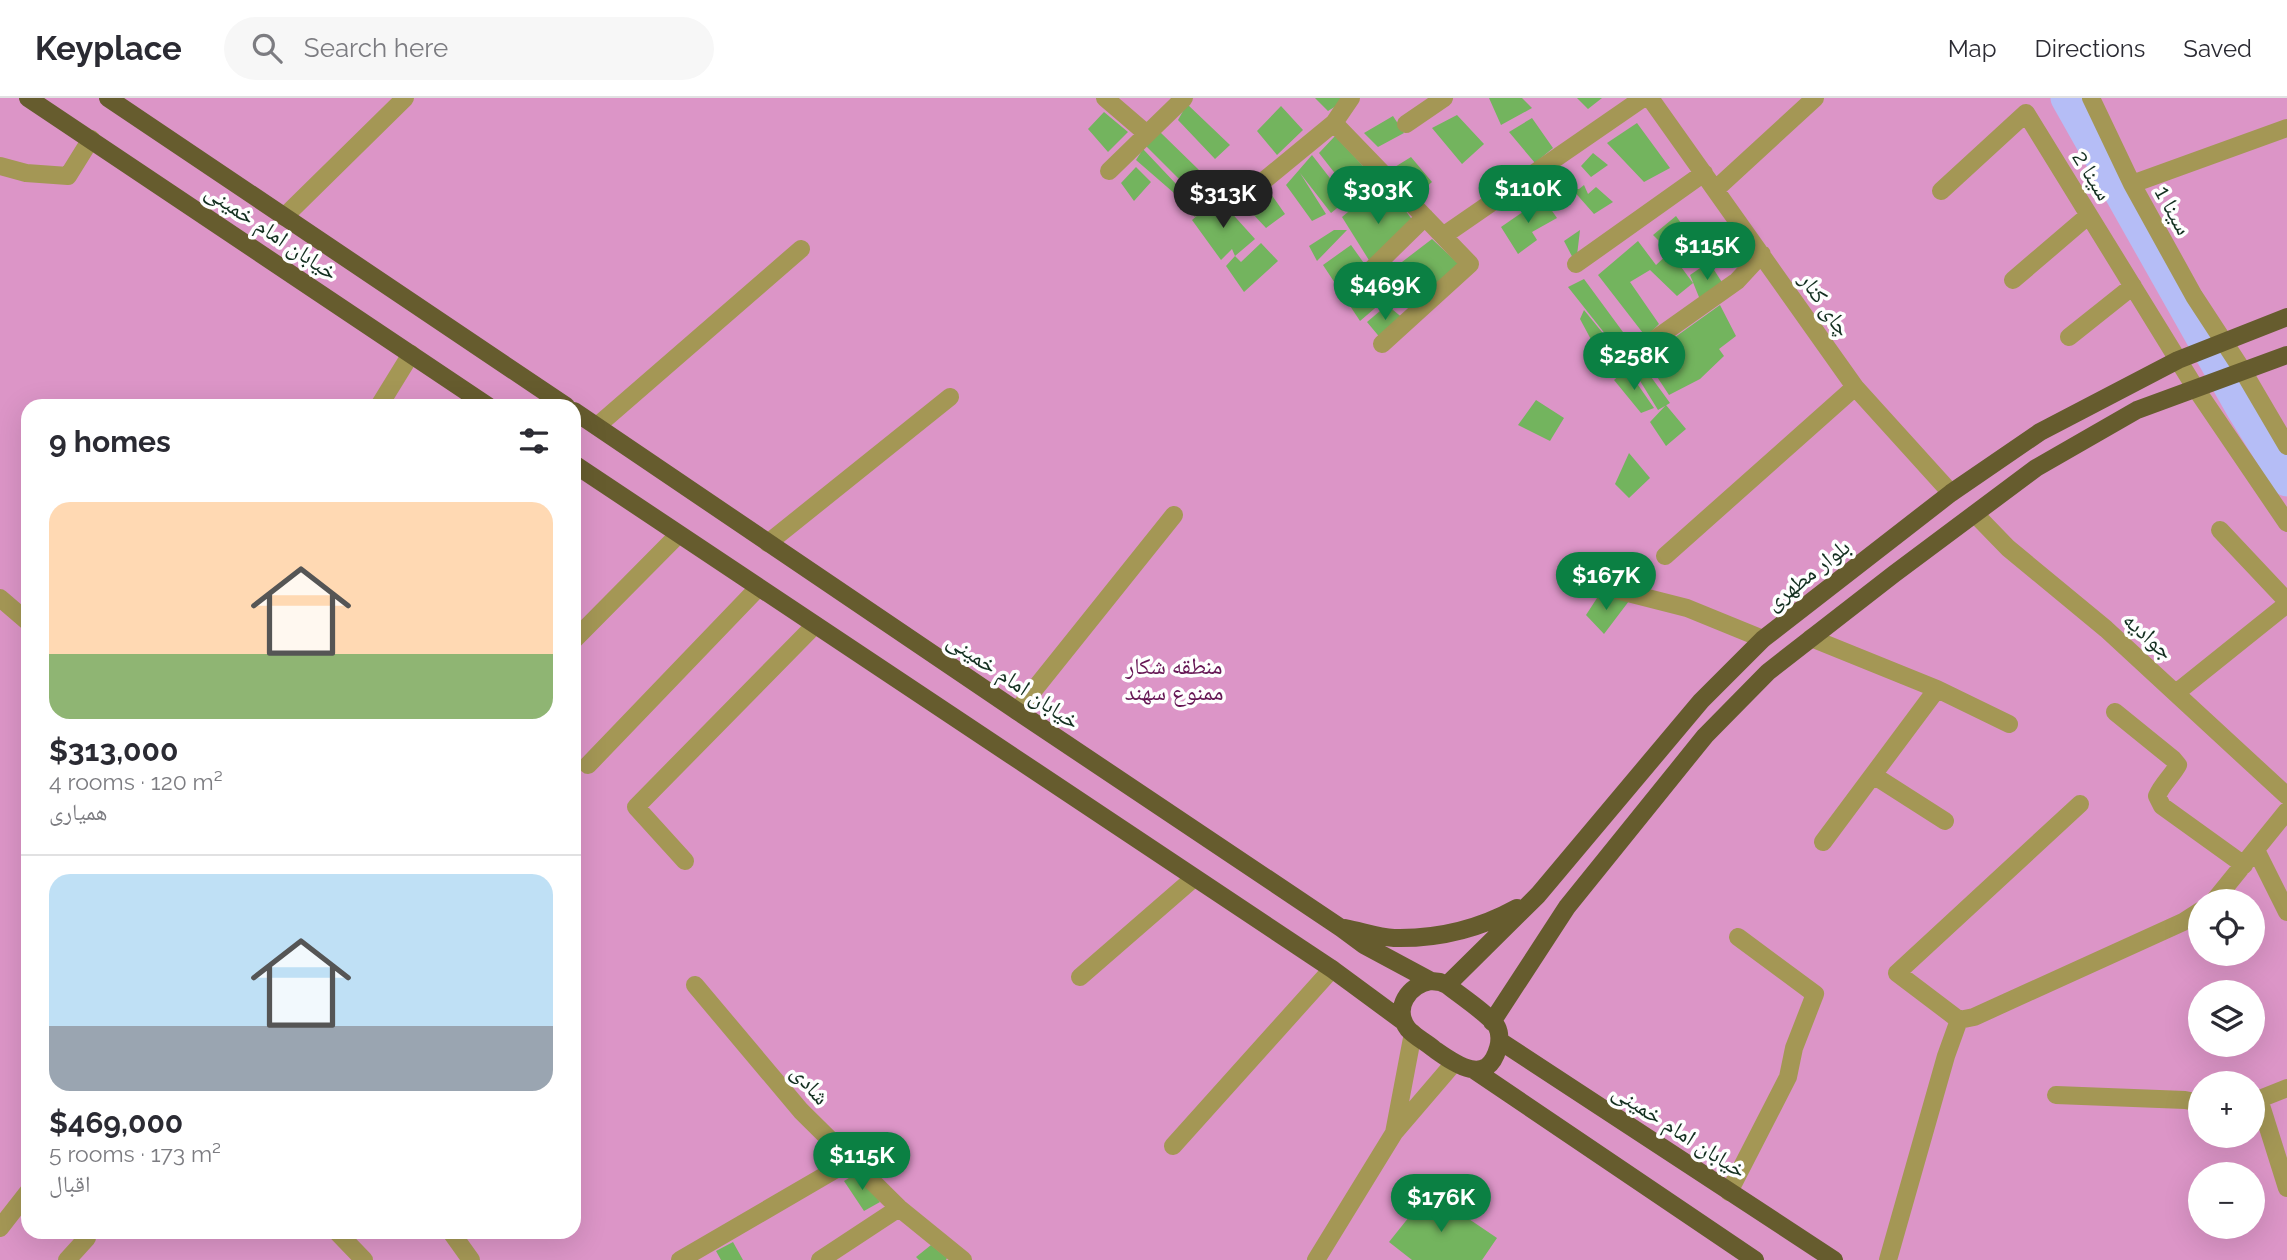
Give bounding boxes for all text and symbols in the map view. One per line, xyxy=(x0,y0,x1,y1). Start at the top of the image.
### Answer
search box xyxy=(224,17,714,80)
text: Keyplace xyxy=(35,29,182,68)
icon: search xyxy=(248,29,286,67)
text: Search here xyxy=(304,33,448,63)
text: Map xyxy=(1948,34,1997,63)
text: Directions xyxy=(2035,34,2145,63)
text: Saved xyxy=(2183,34,2252,63)
street label: سینا 2 xyxy=(2067,145,2119,205)
pin: $303K xyxy=(1329,166,1427,226)
pin: $110K xyxy=(1479,166,1577,225)
pin: $313K xyxy=(1174,170,1272,230)
text: $110K xyxy=(1495,174,1561,201)
text: $303K xyxy=(1343,175,1413,202)
street label: خیابان امام خمینی xyxy=(199,177,343,288)
text: $313K xyxy=(1190,179,1256,206)
street label: سینا 1 xyxy=(2149,181,2198,239)
pin: $115K xyxy=(1658,222,1756,282)
text: $115K xyxy=(1674,231,1740,258)
pin: $469K xyxy=(1336,262,1434,322)
street label: چای کنار xyxy=(1793,266,1858,342)
text: $469K xyxy=(1350,271,1420,298)
pin: $258K xyxy=(1585,332,1683,392)
text: $258K xyxy=(1599,341,1669,368)
icon: filters xyxy=(515,422,553,460)
text: 9 homes xyxy=(49,424,171,459)
street label: بلوار مطهری xyxy=(1759,533,1855,616)
icon: home xyxy=(238,548,364,674)
pin: $167K xyxy=(1557,552,1655,612)
text: $167K xyxy=(1572,561,1640,588)
street label: جوادیه xyxy=(2118,605,2180,665)
street label: خیابان امام خمینی xyxy=(941,626,1085,737)
park label: منطقه شکار ممنوع سهند xyxy=(1124,652,1223,707)
text: $313,000 xyxy=(49,733,178,768)
text: 4 rooms · 120 m² xyxy=(49,768,223,795)
text: همیاری xyxy=(49,798,107,825)
map controls xyxy=(2188,889,2265,1239)
button: locate xyxy=(2188,889,2265,966)
icon: home xyxy=(238,920,364,1046)
button: layers xyxy=(2188,980,2265,1057)
street label: شادی xyxy=(785,1058,836,1110)
button: + xyxy=(2188,1071,2265,1148)
street label: خیابان امام خمینی xyxy=(1606,1077,1752,1186)
text: $469,000 xyxy=(49,1105,183,1140)
pin: $115K xyxy=(813,1132,911,1192)
text: 5 rooms · 173 m² xyxy=(49,1140,221,1167)
text: $115K xyxy=(829,1141,895,1168)
button: − xyxy=(2188,1162,2265,1239)
text: اقبال xyxy=(49,1170,90,1197)
pin: $176K xyxy=(1392,1174,1490,1234)
text: $176K xyxy=(1407,1183,1475,1210)

